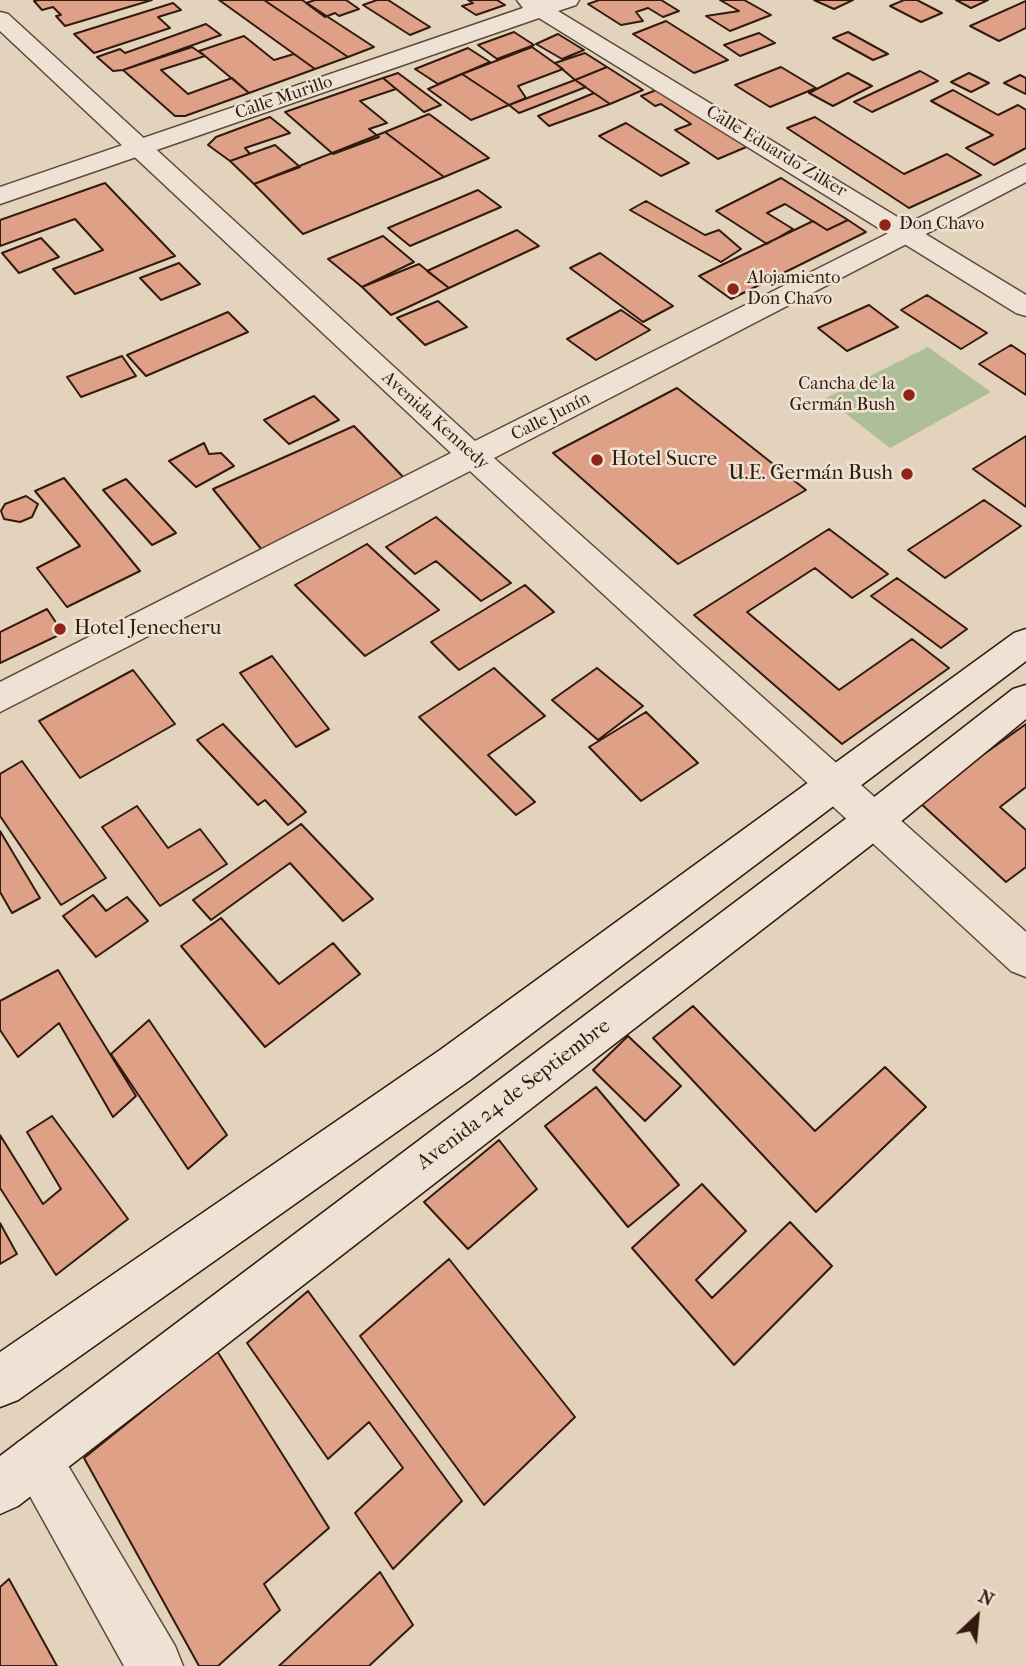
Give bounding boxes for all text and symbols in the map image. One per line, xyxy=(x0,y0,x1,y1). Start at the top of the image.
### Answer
street label: Calle Murillo xyxy=(233,71,335,125)
street label: Calle Eduardo Zilker xyxy=(702,101,850,203)
place label: Don Chavo xyxy=(899,214,984,236)
marker: Don Chavo xyxy=(877,217,893,233)
place label: Alojamiento Don Chavo xyxy=(747,268,840,310)
marker: Alojamiento Don Chavo xyxy=(725,281,741,297)
street label: Avenida Kennedy xyxy=(377,367,493,475)
place label: Cancha de la Germán Bush xyxy=(790,374,895,416)
marker: Cancha de la Germán Bush xyxy=(901,387,917,403)
street label: Calle Junín xyxy=(508,388,594,446)
place label: Hotel Sucre xyxy=(611,447,717,473)
marker: Hotel Sucre xyxy=(589,452,605,468)
place label: U.E. Germán Bush xyxy=(728,461,893,487)
marker: U.E. Germán Bush xyxy=(899,466,915,482)
place label: Hotel Jenecheru xyxy=(74,616,221,642)
marker: Hotel Jenecheru xyxy=(52,621,68,637)
street label: Avenida 24 de Septiembre xyxy=(412,1014,616,1176)
north arrow xyxy=(942,1582,1012,1652)
text: N xyxy=(975,1585,998,1611)

